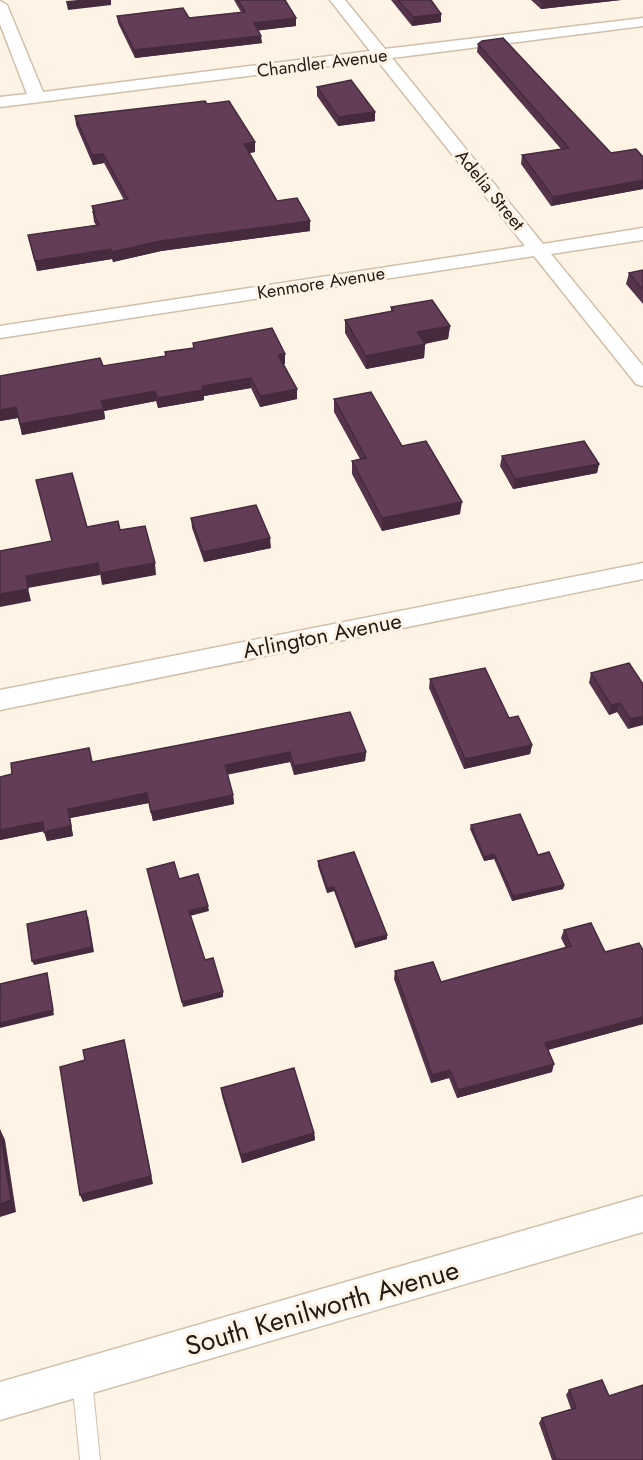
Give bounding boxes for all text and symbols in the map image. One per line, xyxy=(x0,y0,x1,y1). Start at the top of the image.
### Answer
street label: Chandler Avenue xyxy=(255,42,389,84)
street label: Adelia Street xyxy=(449,144,531,236)
street label: Kenmore Avenue xyxy=(255,260,387,306)
street label: Arlington Avenue xyxy=(240,604,404,666)
street label: South Kenilworth Avenue xyxy=(180,1250,463,1365)

